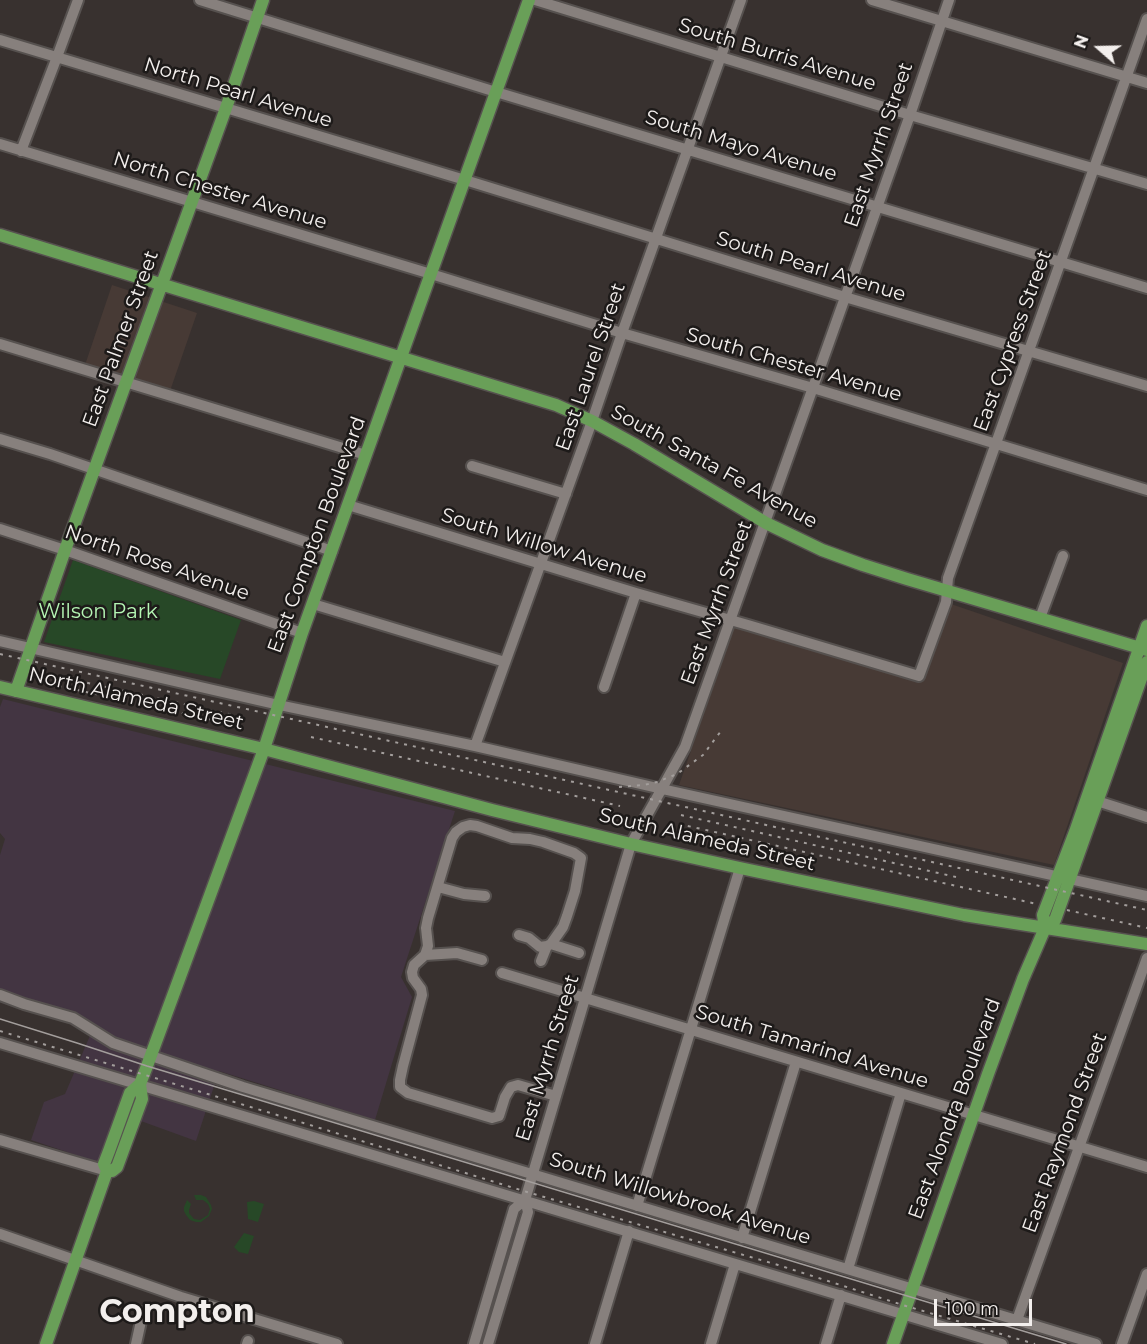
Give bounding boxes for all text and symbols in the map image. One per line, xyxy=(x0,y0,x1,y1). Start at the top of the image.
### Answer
street label: South Burris Avenue xyxy=(675,14,879,96)
north arrow xyxy=(1069,18,1129,78)
text: N xyxy=(1070,32,1093,51)
street label: North Pearl Avenue xyxy=(141,53,335,133)
street label: East Myrrh Street xyxy=(839,59,919,231)
street label: South Mayo Avenue xyxy=(642,105,840,187)
street label: North Chester Avenue xyxy=(110,147,330,235)
street label: South Pearl Avenue xyxy=(713,227,909,307)
street label: East Palmer Street xyxy=(78,247,164,431)
street label: East Cypress Street xyxy=(969,247,1057,435)
street label: East Laurel Street xyxy=(551,280,631,454)
street label: South Chester Avenue xyxy=(683,323,905,407)
street label: South Santa Fe Avenue xyxy=(606,400,822,534)
street label: East Compton Boulevard xyxy=(263,413,371,657)
street label: South Willow Avenue xyxy=(438,503,650,589)
street label: East Myrrh Street xyxy=(676,518,758,688)
street label: North Rose Avenue xyxy=(62,520,252,606)
park label: Wilson Park xyxy=(38,600,158,624)
street label: North Alameda Street xyxy=(26,663,246,735)
street label: South Alameda Street xyxy=(597,803,817,877)
street label: East Myrrh Street xyxy=(511,972,585,1144)
street label: East Alondra Boulevard xyxy=(904,995,1006,1223)
street label: South Tamarind Avenue xyxy=(693,1000,931,1094)
street label: East Raymond Street xyxy=(1018,1030,1112,1236)
street label: South Willowbrook Avenue xyxy=(546,1148,814,1250)
scale bar xyxy=(937,1287,1034,1325)
district label: Compton xyxy=(99,1294,255,1332)
text: 100 m xyxy=(945,1298,999,1320)

